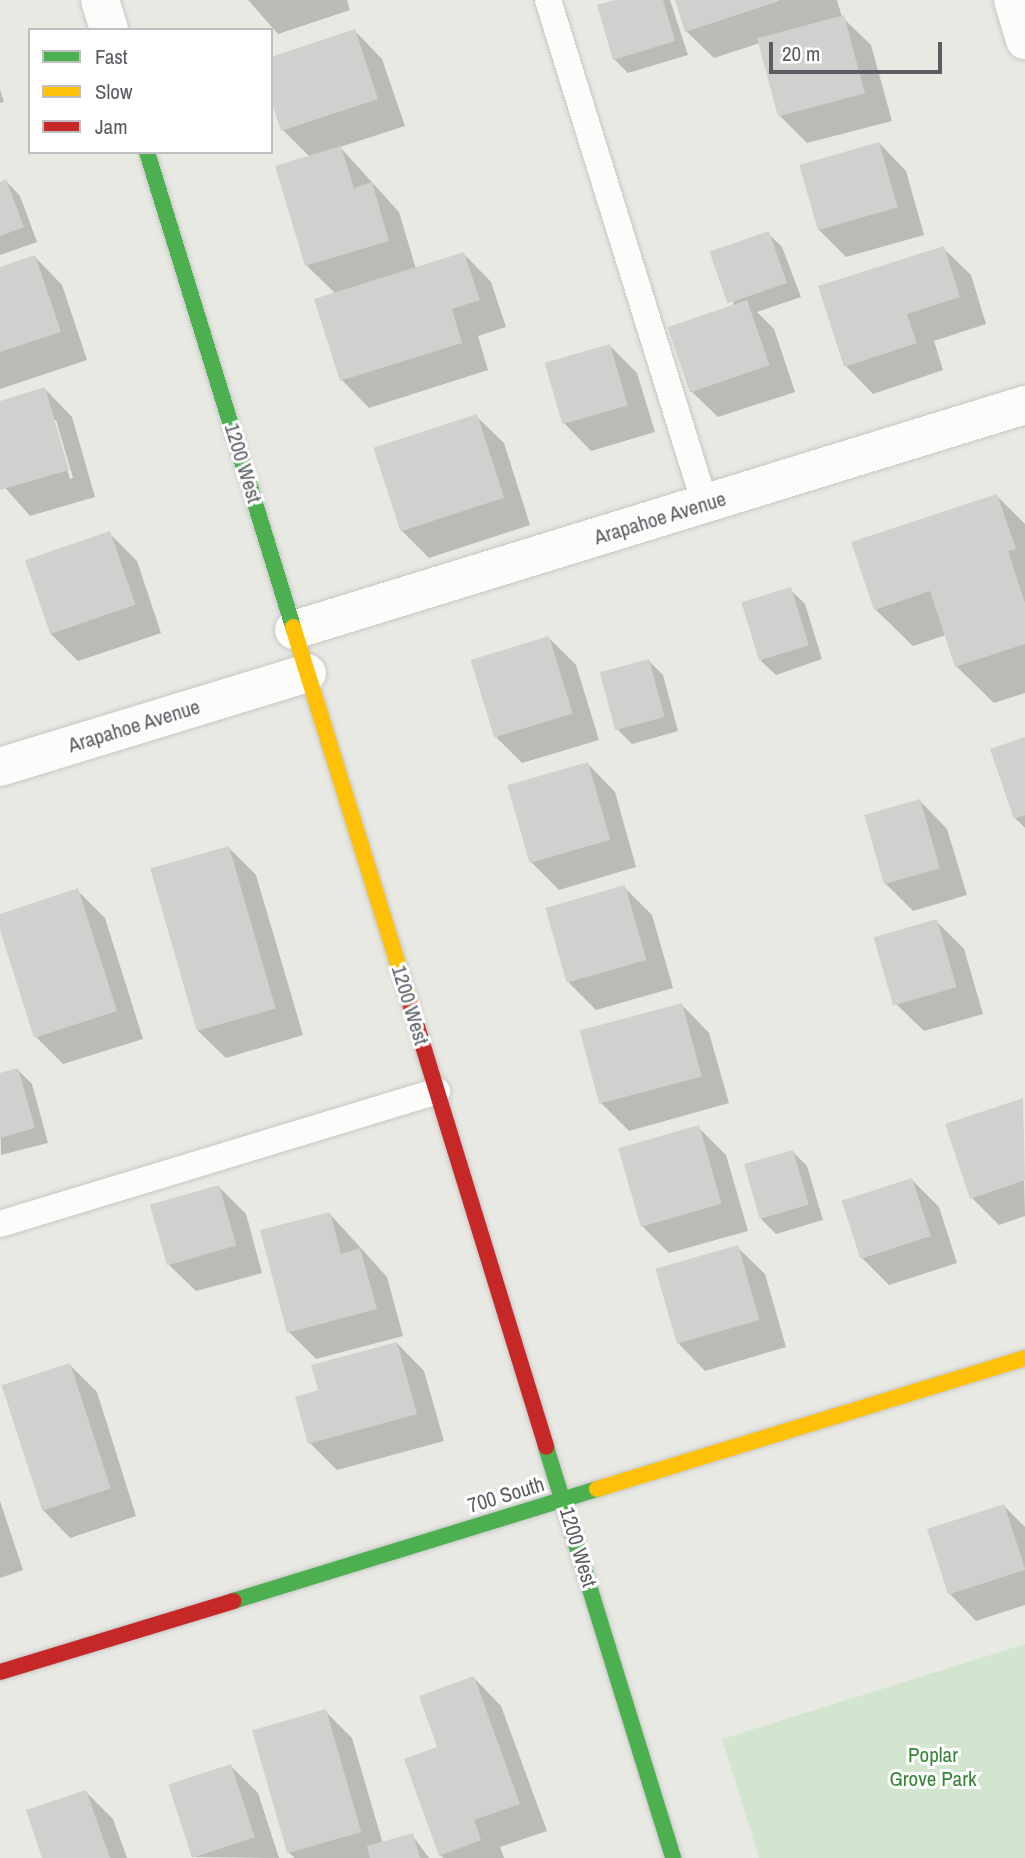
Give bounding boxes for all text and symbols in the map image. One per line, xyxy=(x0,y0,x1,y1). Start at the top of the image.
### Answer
legend xyxy=(28,28,273,154)
scale bar xyxy=(773,28,946,72)
text: 20 m xyxy=(782,39,820,68)
text: Fast xyxy=(95,42,128,71)
text: Slow xyxy=(95,77,132,106)
text: Jam xyxy=(95,112,128,141)
street label: 1200 West xyxy=(219,420,267,506)
street label: Arapahoe Avenue xyxy=(591,486,729,550)
street label: Arapahoe Avenue xyxy=(65,694,203,758)
street label: 1200 West xyxy=(386,962,434,1048)
street label: 700 South xyxy=(465,1471,547,1519)
street label: 1200 West xyxy=(554,1504,602,1590)
park label: Poplar Grove Park xyxy=(889,1742,977,1792)

